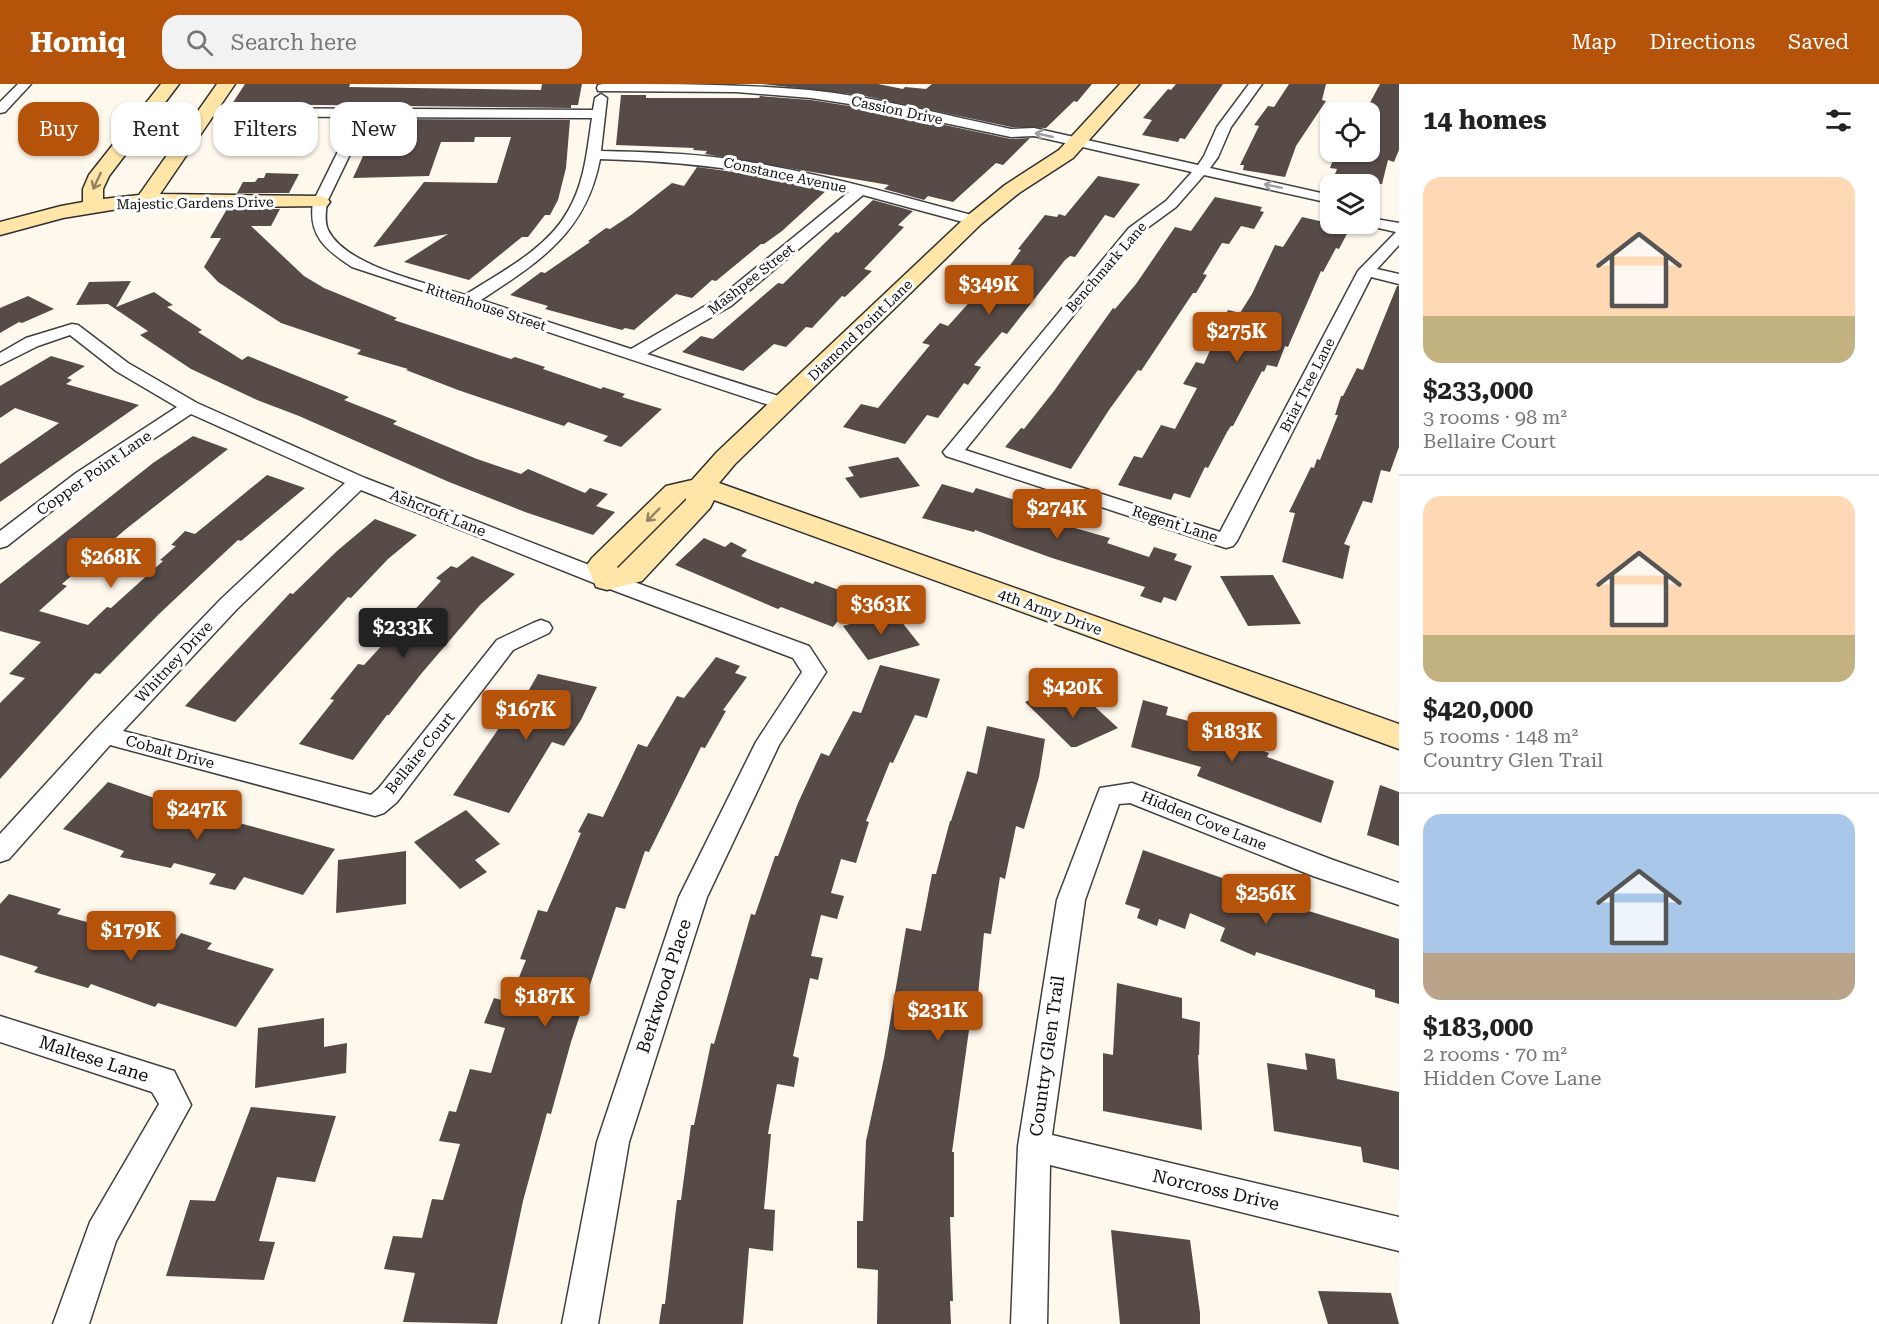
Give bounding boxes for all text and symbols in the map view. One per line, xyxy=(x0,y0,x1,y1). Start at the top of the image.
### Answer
search box xyxy=(162,15,582,69)
text: Homiq xyxy=(30,26,126,59)
icon: search xyxy=(183,26,216,59)
text: Search here xyxy=(231,30,357,55)
text: Map xyxy=(1572,30,1616,54)
text: Directions xyxy=(1649,30,1755,54)
text: Saved xyxy=(1788,30,1849,54)
street label: Cassion Drive xyxy=(850,93,944,128)
chip: Buy xyxy=(18,102,99,156)
chip: Rent xyxy=(111,102,201,156)
chip: Filters xyxy=(213,102,318,156)
chip: New xyxy=(330,102,417,156)
map controls xyxy=(1320,102,1380,234)
button: locate xyxy=(1320,102,1380,162)
icon: filters xyxy=(1822,104,1855,137)
text: 14 homes xyxy=(1423,105,1547,135)
one-way arrow xyxy=(1035,128,1054,140)
street label: Constance Avenue xyxy=(722,154,848,196)
one-way arrow xyxy=(91,171,103,189)
button: layers xyxy=(1320,174,1380,234)
one-way arrow xyxy=(1264,180,1283,192)
street label: Majestic Gardens Drive xyxy=(116,194,274,212)
icon: home xyxy=(1585,216,1693,324)
street label: Benchmark Lane xyxy=(1062,218,1150,316)
street label: Mashpee Street xyxy=(705,240,797,318)
pin: $349K xyxy=(947,265,1031,316)
text: $349K xyxy=(959,272,1019,296)
street label: Diamond Point Lane xyxy=(805,276,916,384)
street label: Rittenhouse Street xyxy=(424,280,548,334)
pin: $275K xyxy=(1195,312,1279,363)
text: $275K xyxy=(1207,319,1267,343)
street label: Briar Tree Lane xyxy=(1276,335,1338,435)
text: $233,000 xyxy=(1423,375,1533,405)
text: 3 rooms · 98 m² xyxy=(1423,405,1567,429)
street label: Copper Point Lane xyxy=(33,427,155,519)
text: Bellaire Court xyxy=(1423,429,1556,453)
street label: Ashcroft Lane xyxy=(387,486,489,540)
pin: $274K xyxy=(1015,489,1099,540)
text: $274K xyxy=(1027,496,1087,520)
street label: Regent Lane xyxy=(1130,502,1220,546)
one-way arrow xyxy=(646,507,661,522)
icon: home xyxy=(1585,535,1693,643)
pin: $268K xyxy=(69,538,153,589)
text: $268K xyxy=(81,545,141,569)
pin: $363K xyxy=(839,585,923,636)
street label: 4th Army Drive xyxy=(995,585,1105,639)
text: $363K xyxy=(851,592,911,616)
pin: $233K xyxy=(361,608,445,659)
text: $233K xyxy=(373,615,433,639)
street label: Whitney Drive xyxy=(132,617,216,707)
pin: $420K xyxy=(1031,668,1115,719)
text: $420K xyxy=(1043,675,1103,699)
pin: $167K xyxy=(484,690,568,741)
text: $420,000 xyxy=(1423,694,1533,724)
text: $167K xyxy=(496,697,556,721)
street label: Bellaire Court xyxy=(382,708,459,797)
pin: $183K xyxy=(1190,712,1274,763)
text: $183K xyxy=(1202,719,1262,743)
text: 5 rooms · 148 m² xyxy=(1423,724,1578,748)
street label: Cobalt Drive xyxy=(124,732,216,772)
text: Country Glen Trail xyxy=(1423,748,1603,772)
street label: Hidden Cove Lane xyxy=(1139,788,1269,854)
pin: $247K xyxy=(155,790,239,841)
text: $247K xyxy=(167,797,227,821)
icon: home xyxy=(1585,853,1693,961)
pin: $256K xyxy=(1224,874,1308,925)
text: $256K xyxy=(1236,881,1296,905)
pin: $179K xyxy=(89,911,173,962)
street label: Berkwood Place xyxy=(632,916,695,1056)
text: $179K xyxy=(101,918,161,942)
street label: Country Glen Trail xyxy=(1025,974,1068,1138)
pin: $187K xyxy=(503,977,587,1028)
text: $187K xyxy=(515,984,575,1008)
pin: $231K xyxy=(896,991,980,1042)
text: $231K xyxy=(908,998,968,1022)
text: $183,000 xyxy=(1423,1012,1533,1042)
street label: Maltese Lane xyxy=(37,1031,152,1086)
text: 2 rooms · 70 m² xyxy=(1423,1042,1567,1066)
text: Hidden Cove Lane xyxy=(1423,1066,1601,1090)
street label: Norcross Drive xyxy=(1151,1165,1282,1214)

